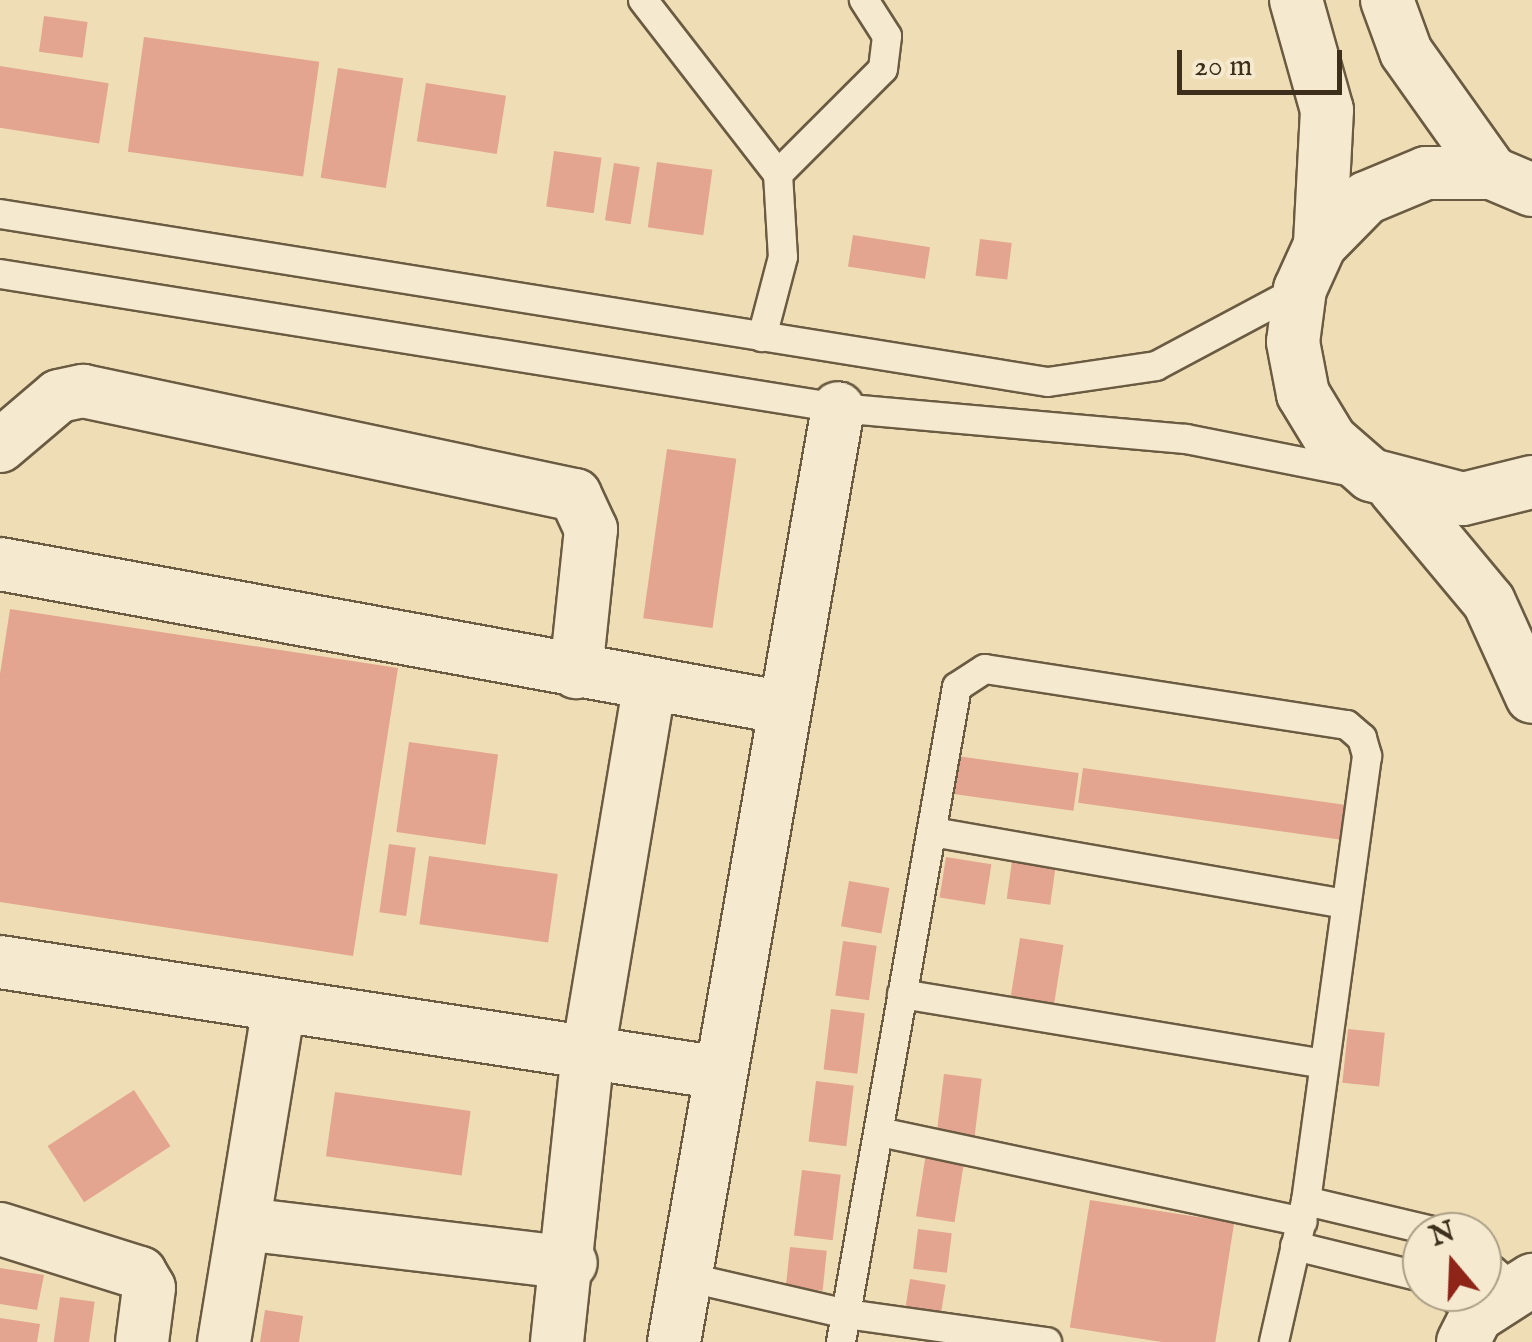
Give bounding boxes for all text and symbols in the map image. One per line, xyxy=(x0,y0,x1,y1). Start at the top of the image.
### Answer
scale bar xyxy=(1182,30,1347,92)
text: 20 m xyxy=(1194,48,1253,86)
north arrow xyxy=(1402,1212,1502,1312)
text: N xyxy=(1426,1215,1460,1256)

